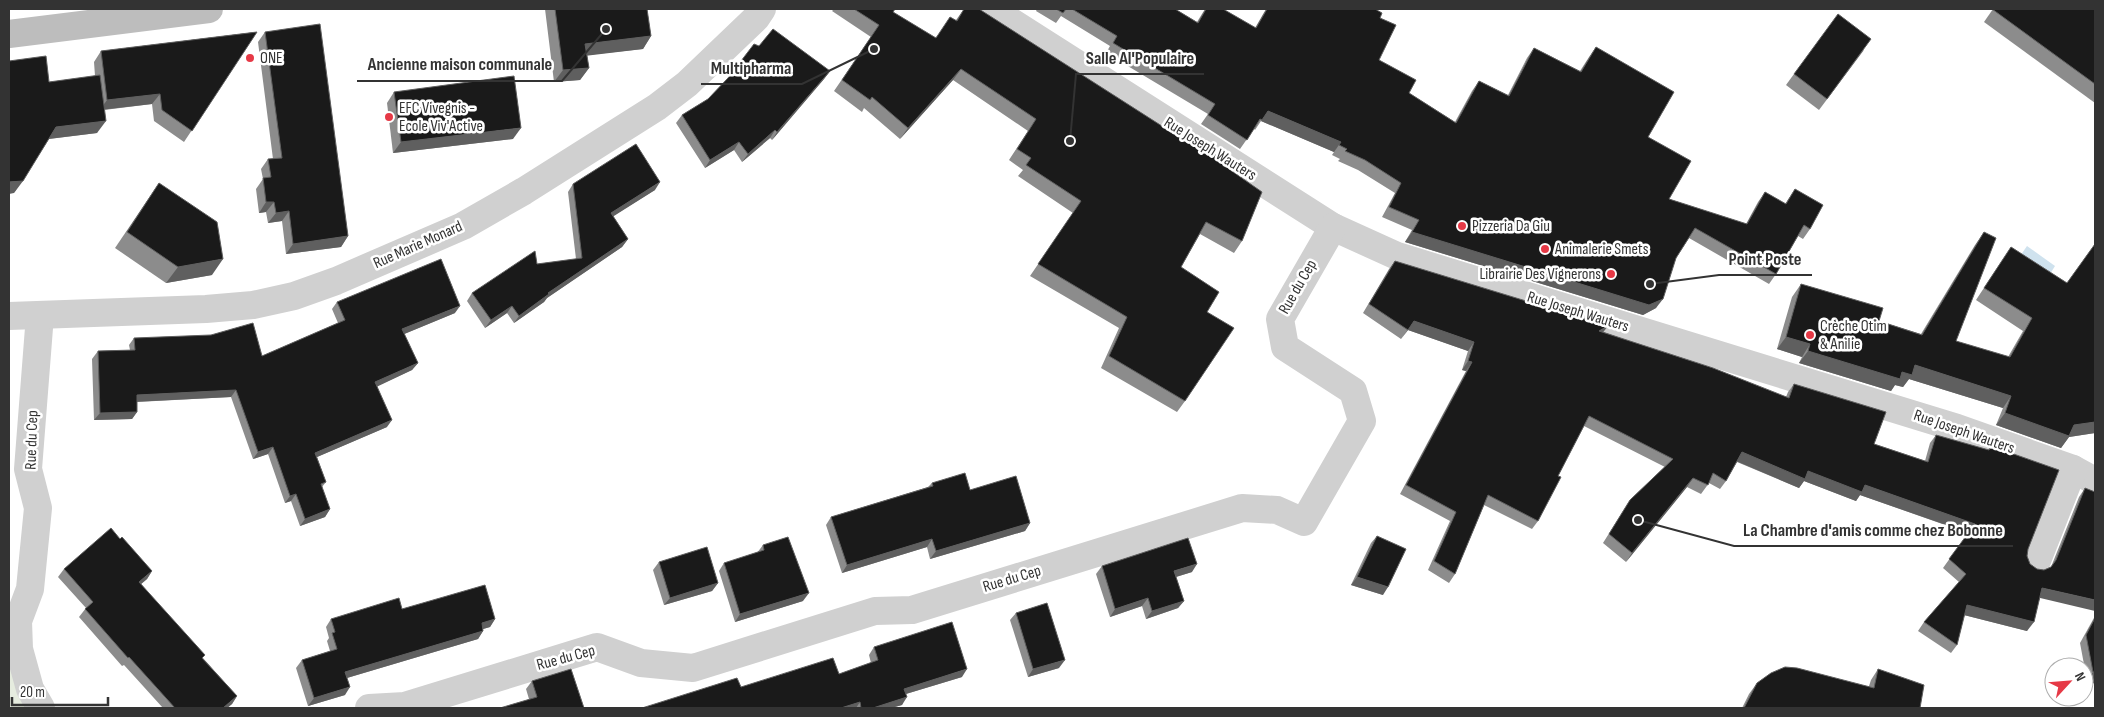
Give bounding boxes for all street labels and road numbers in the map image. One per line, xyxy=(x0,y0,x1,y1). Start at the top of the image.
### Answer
street label: Rue Joseph Wauters xyxy=(1160,113,1260,185)
street label: Rue Marie Monard xyxy=(371,217,465,273)
street label: Rue du Cep xyxy=(1275,256,1321,318)
street label: Rue Joseph Wauters xyxy=(1525,288,1631,337)
street label: Rue Joseph Wauters xyxy=(1911,406,2017,458)
street label: Rue du Cep xyxy=(21,410,43,470)
street label: Rue du Cep xyxy=(981,561,1043,597)
street label: Rue du Cep xyxy=(535,641,597,675)

